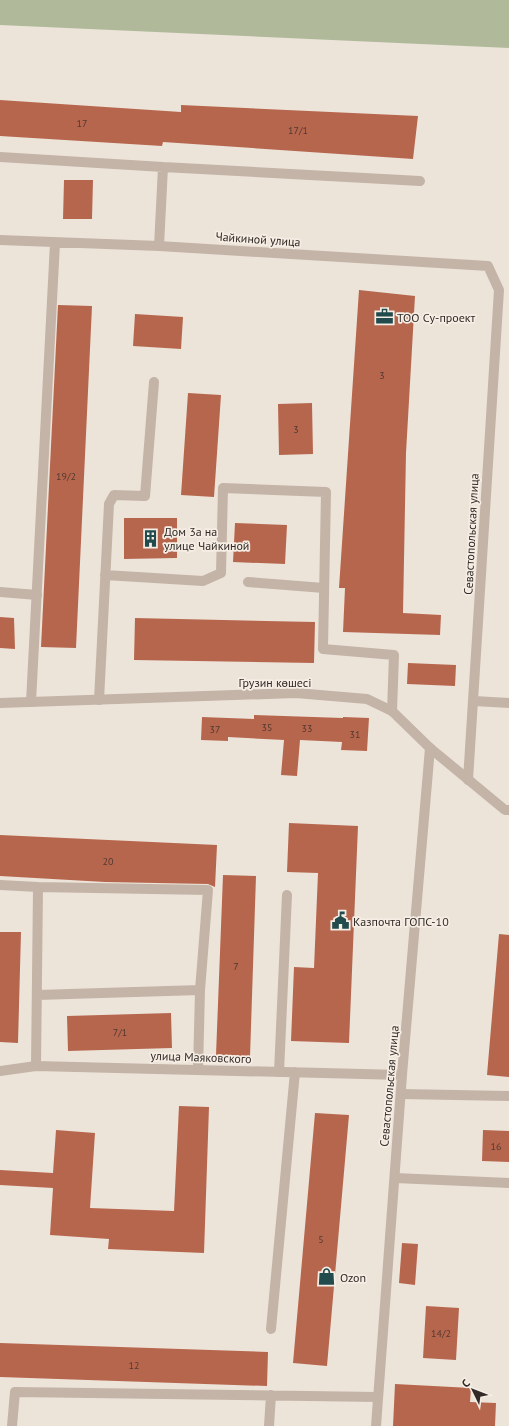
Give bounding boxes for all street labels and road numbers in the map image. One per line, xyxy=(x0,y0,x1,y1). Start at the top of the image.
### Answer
street label: Чайкиной улица xyxy=(215,229,301,249)
street label: Севастопольская улица xyxy=(460,473,482,595)
street label: Грузин көшесі xyxy=(239,675,311,690)
street label: Севастопольская улица xyxy=(376,1025,402,1147)
street label: улица Маяковского xyxy=(150,1048,252,1066)

